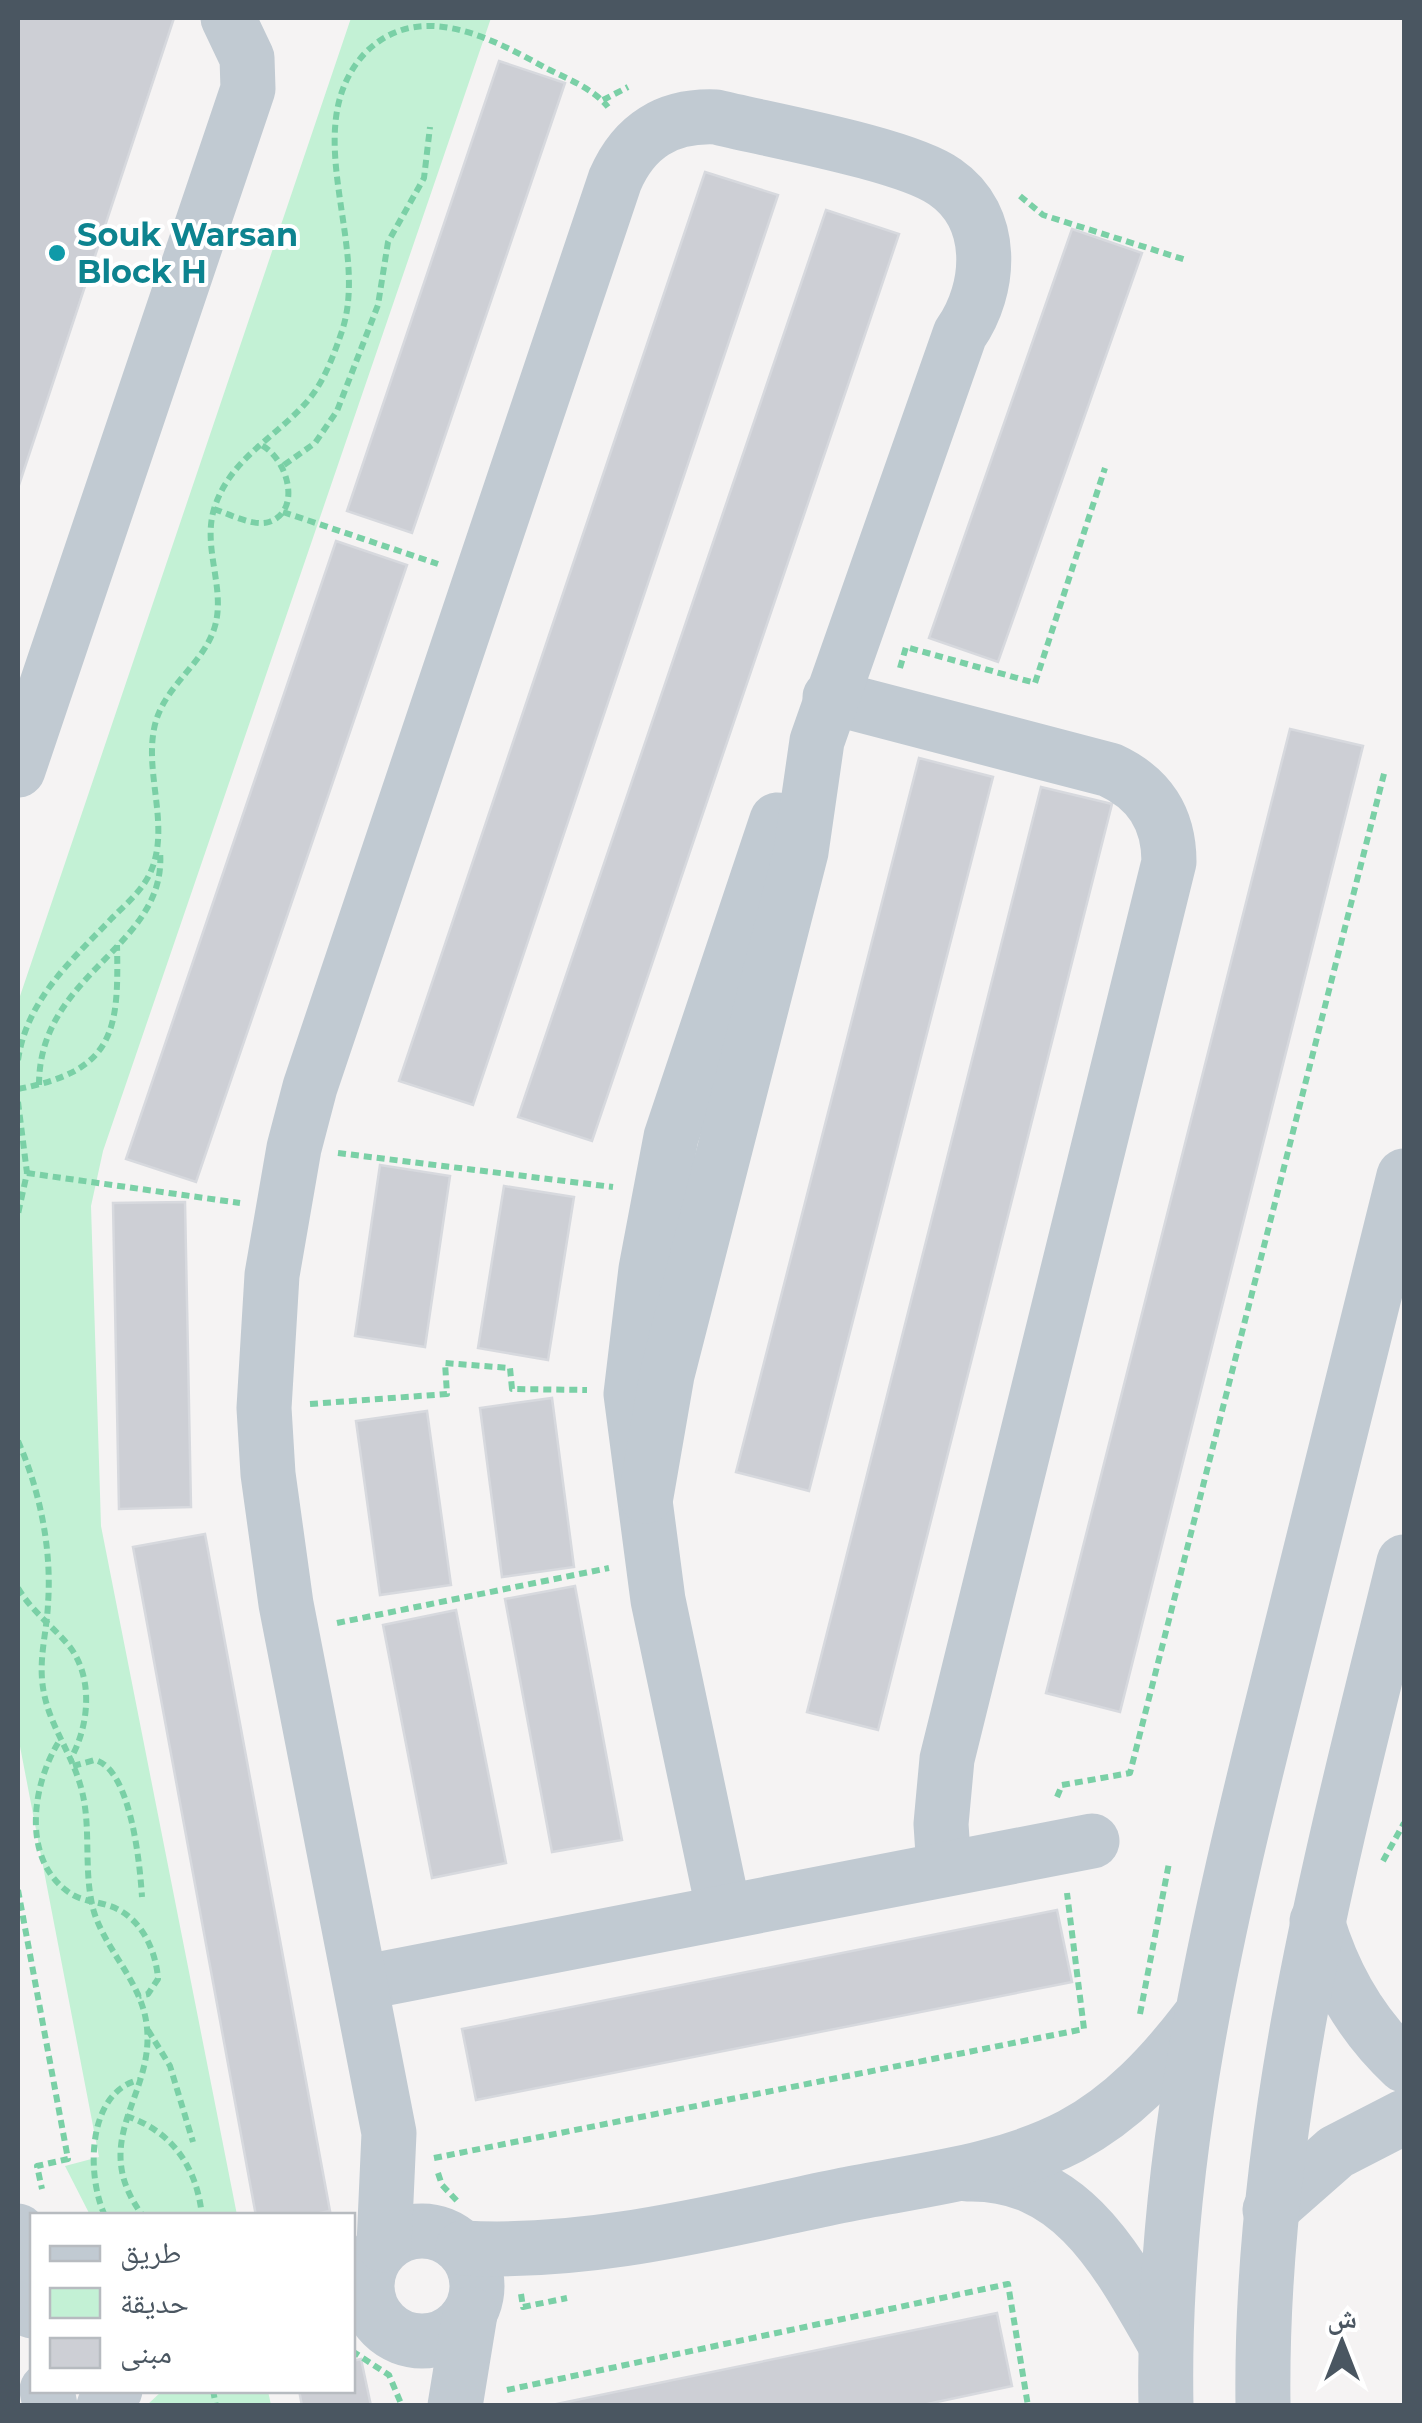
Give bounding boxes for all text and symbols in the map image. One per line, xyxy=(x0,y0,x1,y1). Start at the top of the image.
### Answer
place label: Souk Warsan Block H xyxy=(77,215,298,291)
marker: Souk Warsan Block H xyxy=(46,242,68,264)
legend xyxy=(30,2213,355,2393)
text: طريق xyxy=(120,2234,181,2271)
text: حديقة xyxy=(120,2284,189,2321)
north arrow xyxy=(1292,2293,1392,2393)
text: ش xyxy=(1327,2301,1357,2335)
text: مبنى xyxy=(120,2334,172,2371)

